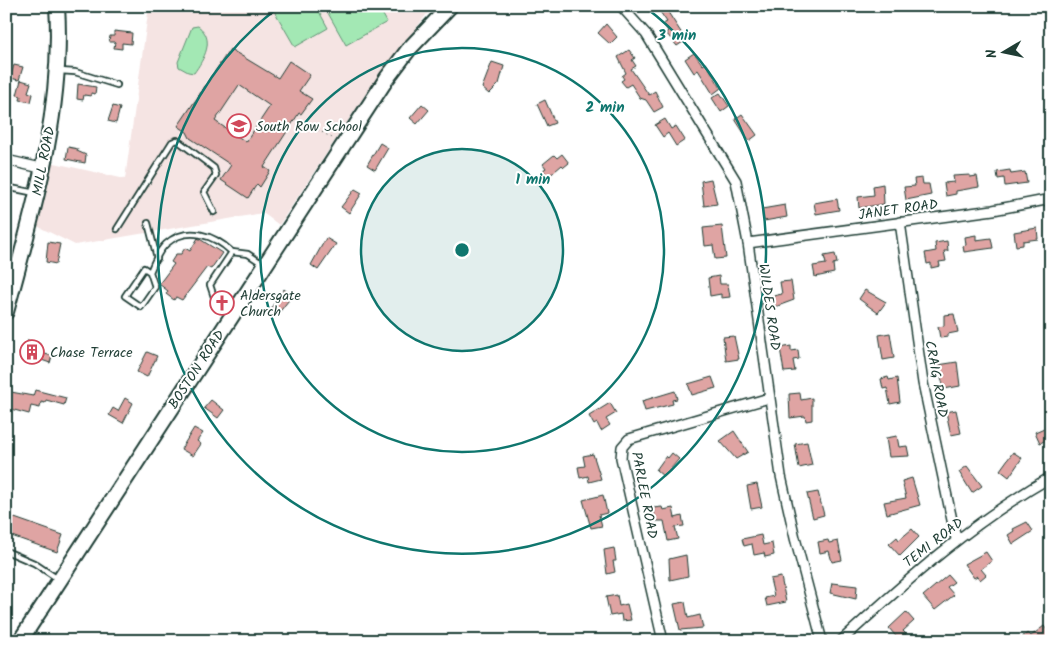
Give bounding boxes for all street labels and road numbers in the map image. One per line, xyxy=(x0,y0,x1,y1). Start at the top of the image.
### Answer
street label: MILL ROAD xyxy=(26,124,62,198)
street label: JANET ROAD xyxy=(857,194,939,226)
street label: WILDES ROAD xyxy=(752,262,786,352)
street label: BOSTON ROAD xyxy=(163,326,231,413)
street label: CRAIG ROAD xyxy=(918,339,954,419)
street label: PARLEE ROAD xyxy=(625,450,663,541)
street label: TEMI ROAD xyxy=(899,512,968,573)

